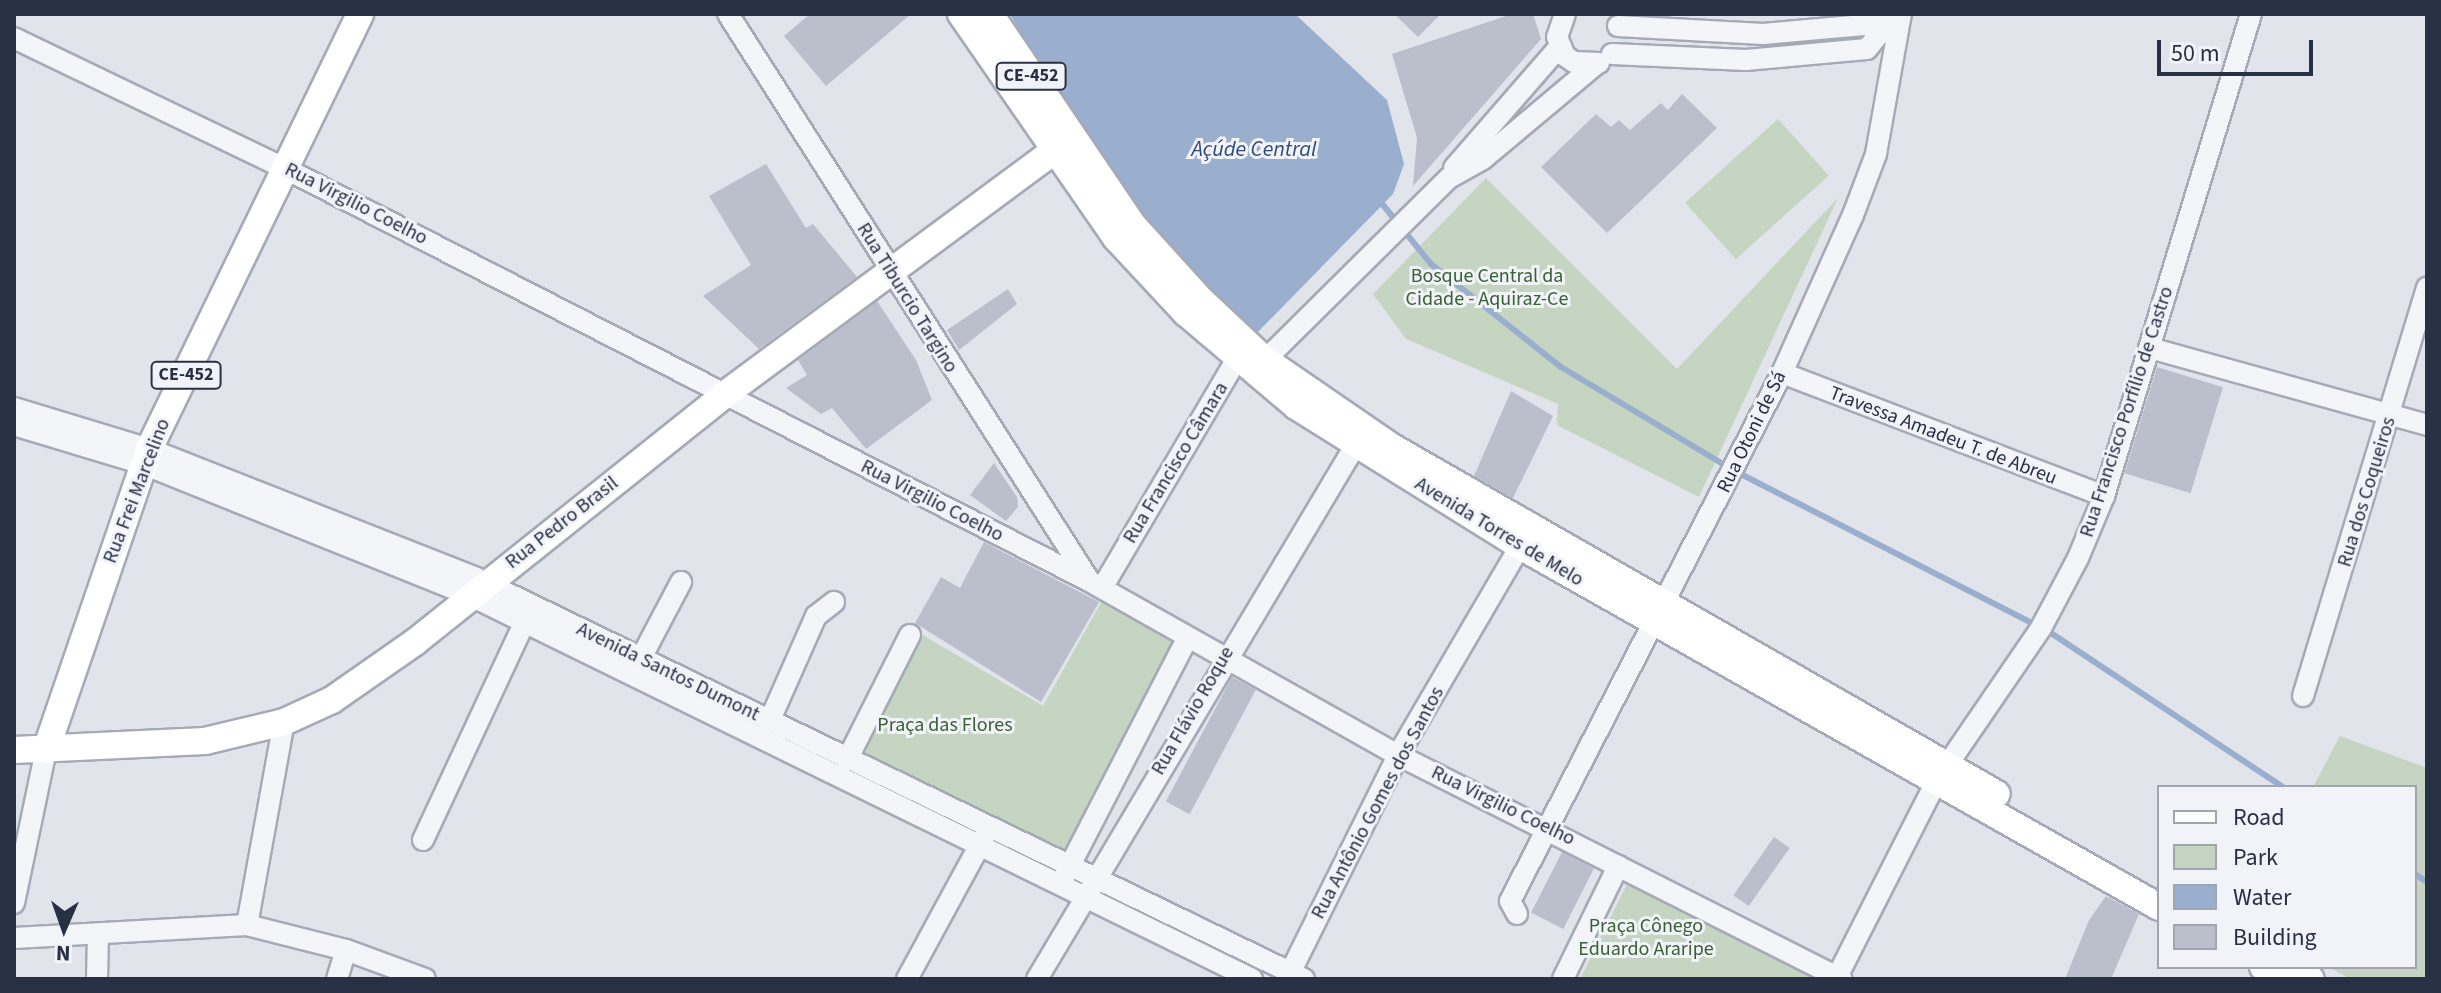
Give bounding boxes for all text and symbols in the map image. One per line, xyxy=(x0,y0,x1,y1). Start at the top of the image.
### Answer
scale bar xyxy=(2161,24,2317,74)
text: 50 m xyxy=(2171,36,2220,71)
road number: CE-452 xyxy=(995,62,1067,90)
water label: Açúde Central xyxy=(1192,137,1316,163)
street label: Rua Virgilio Coelho xyxy=(281,158,431,250)
street label: Rua Tiburcio Targino xyxy=(851,219,963,377)
park label: Bosque Central da Cidade - Aquiraz-Ce xyxy=(1406,265,1568,312)
street label: Rua Francisco Porfílio de Castro xyxy=(2075,284,2179,540)
road number: CE-452 xyxy=(150,361,222,389)
street label: Rua Otoni de Sá xyxy=(1712,367,1792,497)
street label: Rua Francisco Câmara xyxy=(1118,378,1234,548)
street label: Travessa Amadeu T. de Abreu xyxy=(1826,381,2060,491)
street label: Rua dos Coqueiros xyxy=(2333,414,2401,570)
street label: Rua Frei Marcelino xyxy=(98,415,176,567)
street label: Rua Virgilio Coelho xyxy=(857,455,1007,547)
street label: Rua Pedro Brasil xyxy=(501,472,623,574)
street label: Avenida Torres de Melo xyxy=(1410,472,1588,592)
street label: Avenida Santos Dumont xyxy=(573,617,763,727)
street label: Rua Flávio Roque xyxy=(1147,642,1239,780)
street label: Rua Antônio Gomes dos Santos xyxy=(1306,683,1450,923)
park label: Praça das Flores xyxy=(877,713,1013,737)
street label: Rua Virgilio Coelho xyxy=(1427,761,1579,851)
legend xyxy=(2157,785,2417,969)
text: Road xyxy=(2233,800,2285,835)
text: Park xyxy=(2233,840,2278,875)
text: Water xyxy=(2233,880,2291,915)
north arrow xyxy=(24,889,104,969)
park label: Praça Cônego Eduardo Araripe xyxy=(1578,915,1714,962)
text: Building xyxy=(2233,920,2317,955)
text: N xyxy=(55,937,71,969)

